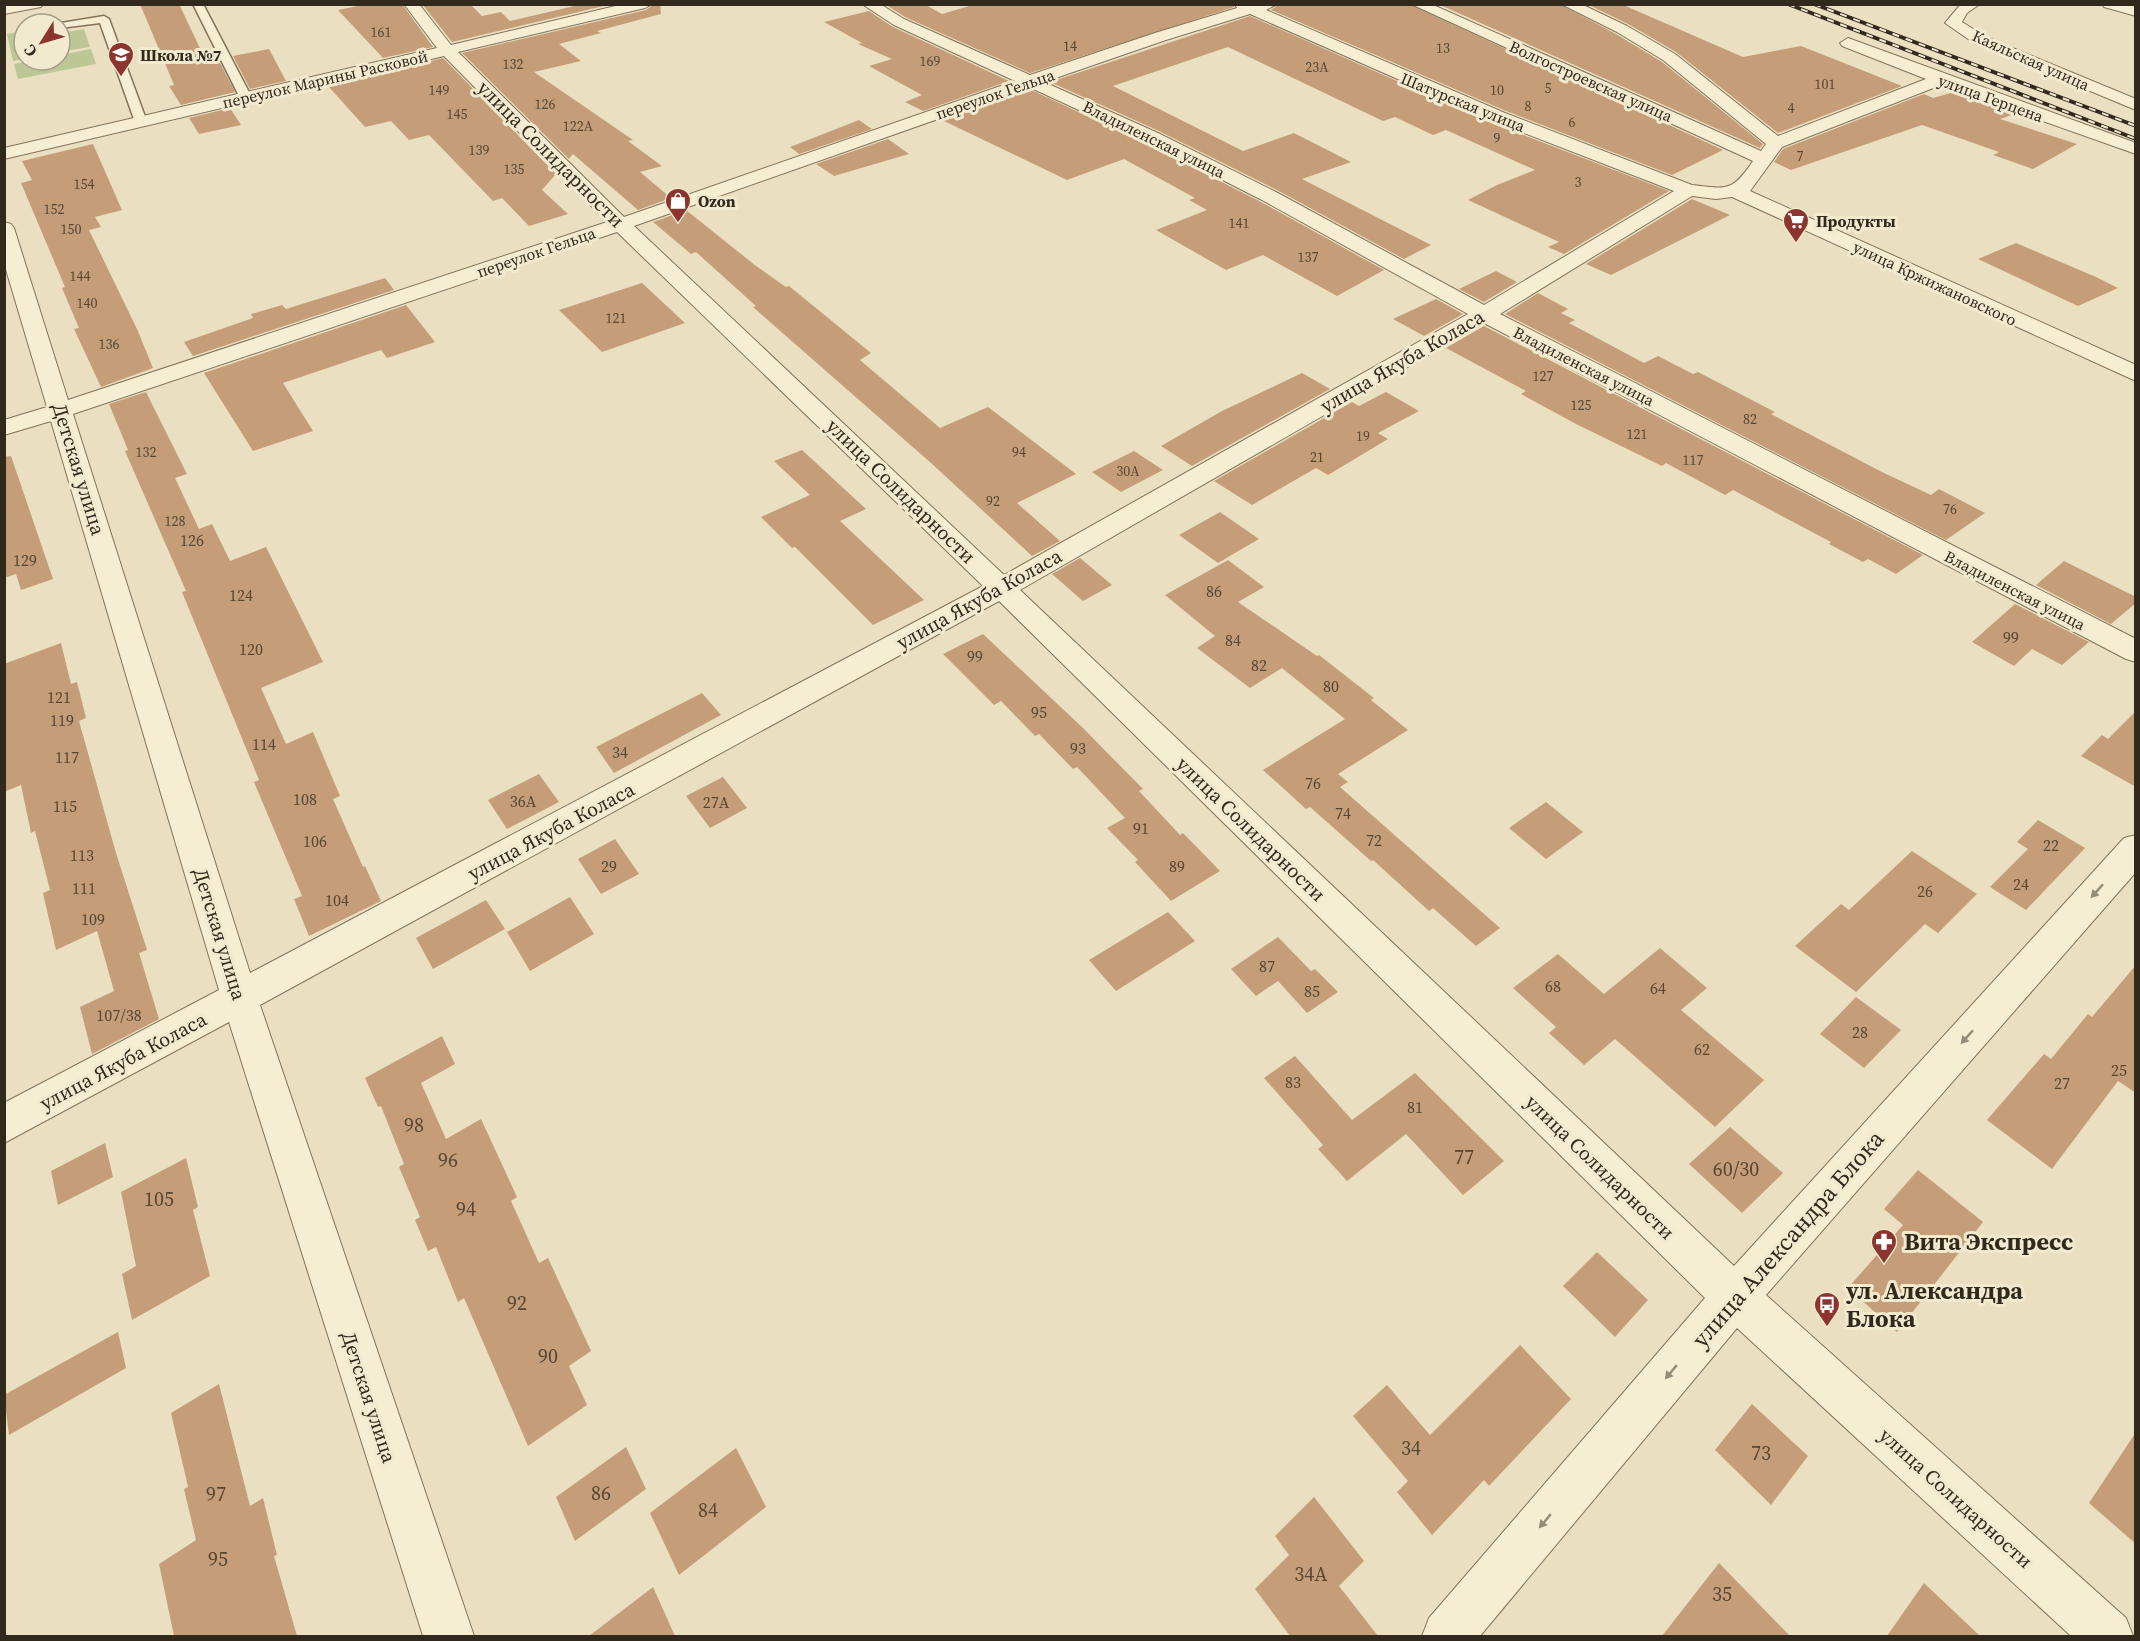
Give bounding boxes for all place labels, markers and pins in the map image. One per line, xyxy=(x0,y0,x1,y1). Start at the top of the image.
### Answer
school or university icon: Школа №7 xyxy=(106,40,136,78)
place label: Школа №7 xyxy=(140,44,222,66)
shop icon: Ozon xyxy=(663,186,693,224)
place label: Ozon xyxy=(698,190,736,212)
supermarket icon: Продукты xyxy=(1781,206,1811,244)
place label: Продукты xyxy=(1816,210,1896,232)
place label: Вита Экспресс xyxy=(1904,1225,2073,1258)
pharmacy icon: Вита Экспресс xyxy=(1869,1227,1899,1265)
place label: ул. Александра Блока xyxy=(1845,1274,2023,1335)
bus stop icon: ул. Александра Блока xyxy=(1812,1290,1842,1328)

